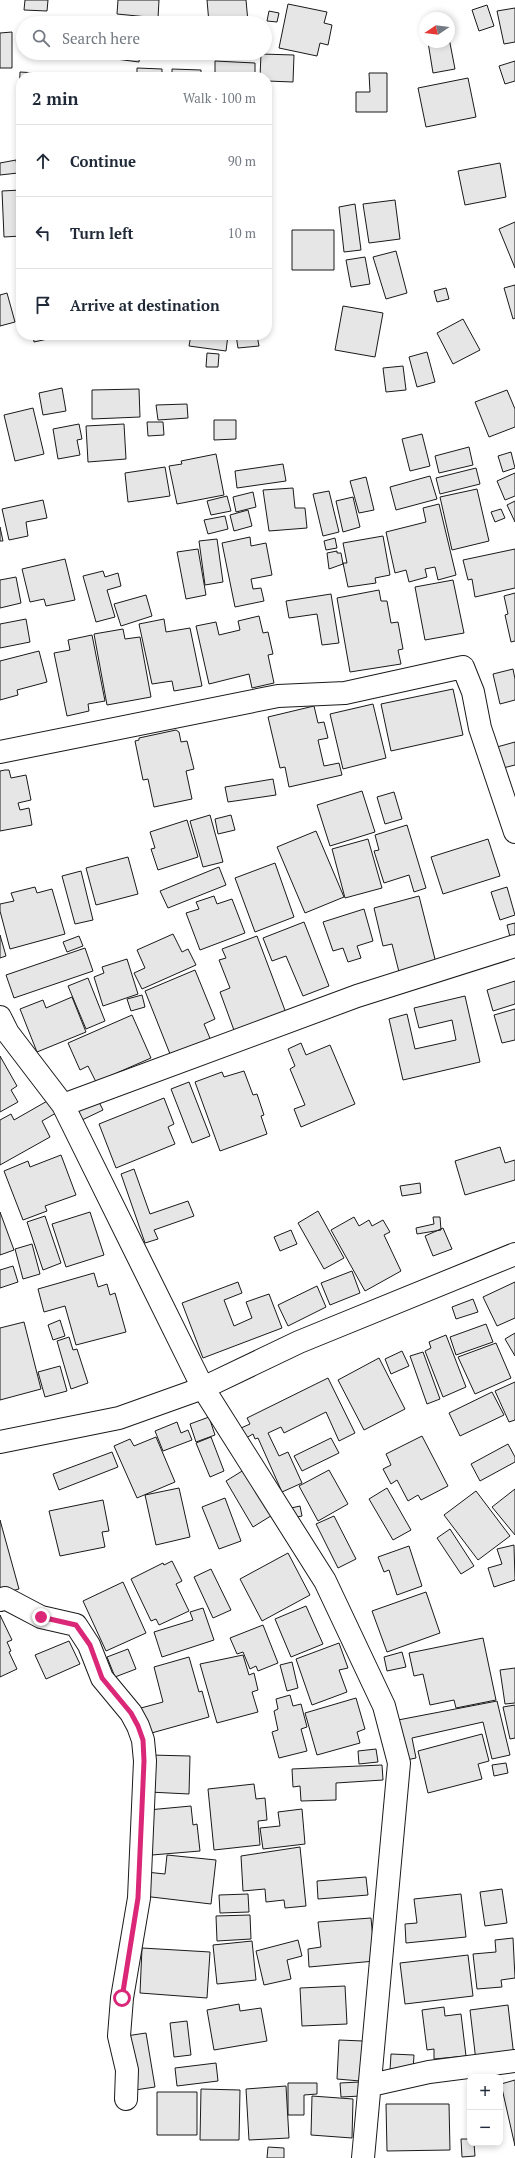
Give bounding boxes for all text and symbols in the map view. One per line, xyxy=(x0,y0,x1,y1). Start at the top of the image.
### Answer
north arrow xyxy=(419,12,455,48)
search box xyxy=(16,16,272,60)
icon: search xyxy=(30,27,52,49)
text: Search here xyxy=(62,28,140,48)
text: 2 min xyxy=(32,87,79,110)
text: Walk · 100 m xyxy=(183,89,256,107)
icon: ahead xyxy=(32,150,54,172)
text: Continue xyxy=(70,151,136,171)
text: 90 m xyxy=(228,152,256,170)
icon: left xyxy=(32,222,54,244)
text: Turn left xyxy=(70,223,134,243)
text: 10 m xyxy=(228,224,256,242)
icon: arrive xyxy=(32,294,54,316)
text: Arrive at destination xyxy=(70,295,220,315)
route end xyxy=(32,1608,50,1626)
route start xyxy=(113,1989,131,2007)
map controls xyxy=(467,2074,503,2146)
button: + xyxy=(467,2074,503,2110)
button: − xyxy=(467,2110,503,2146)

